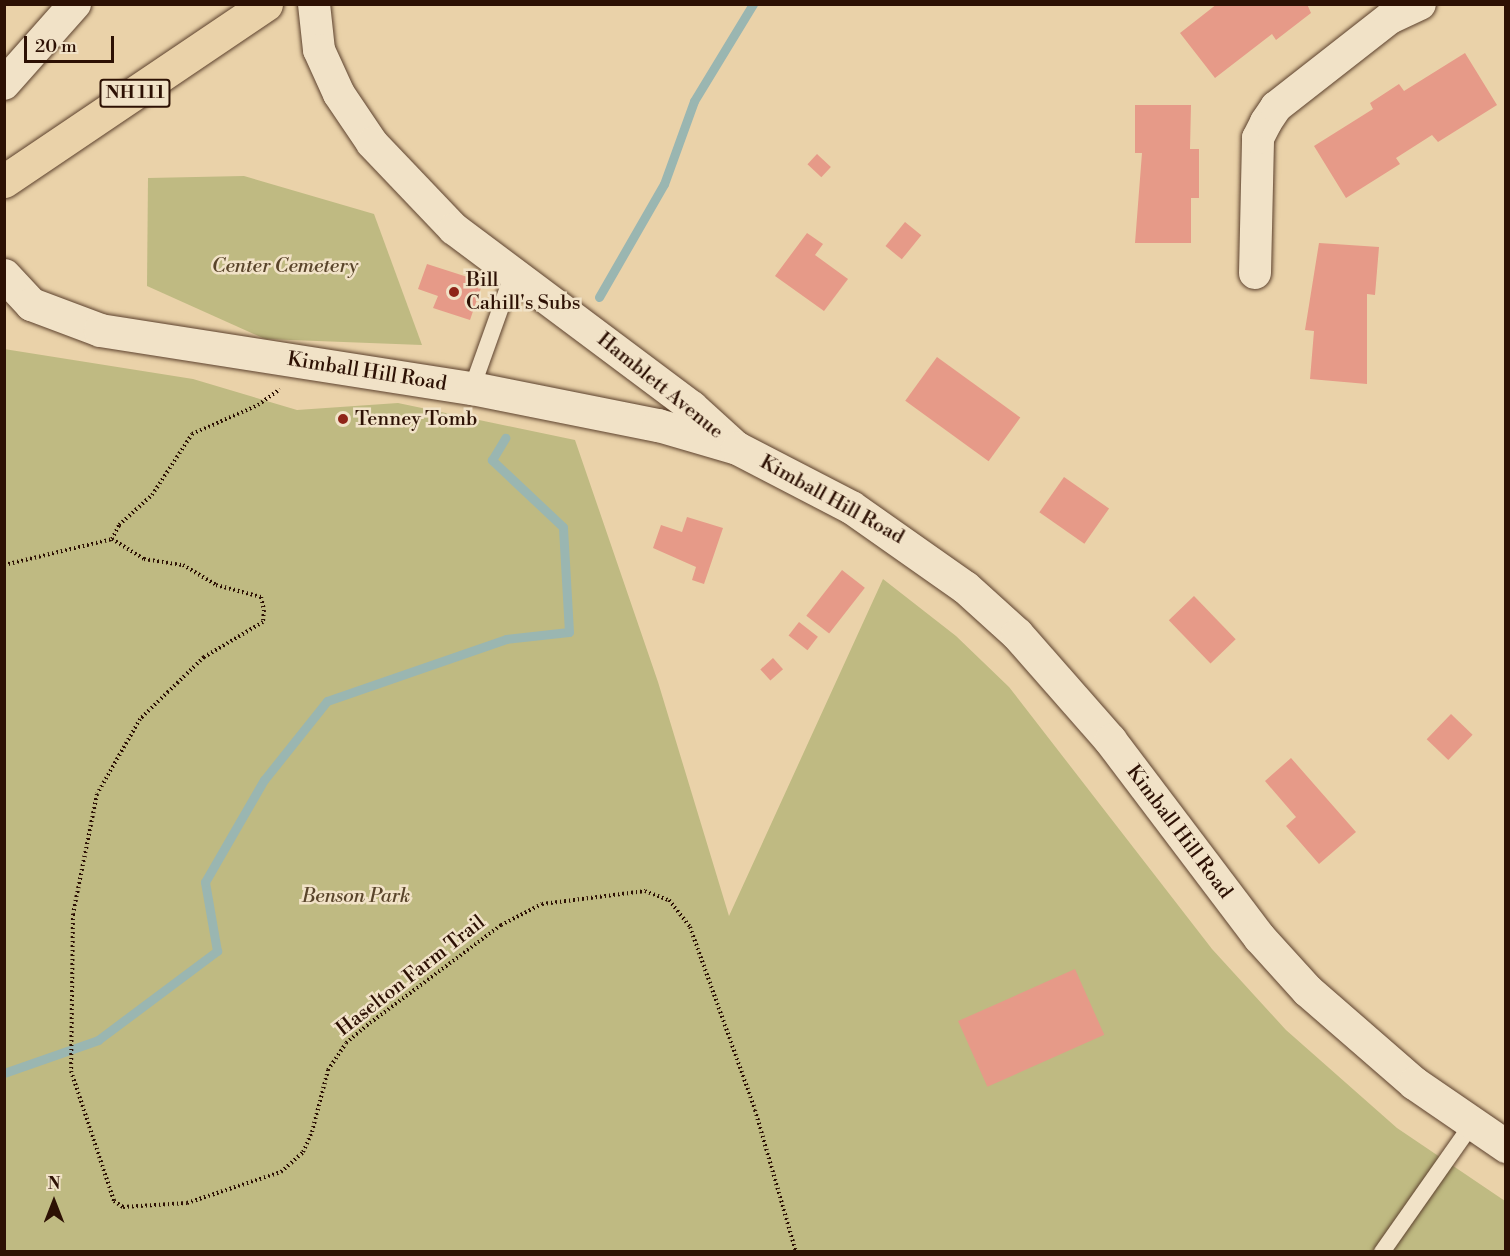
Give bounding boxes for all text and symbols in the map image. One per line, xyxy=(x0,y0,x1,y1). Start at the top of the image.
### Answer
scale bar xyxy=(27,24,117,62)
text: 20 m xyxy=(35,35,77,58)
road number: NH 111 xyxy=(99,78,171,108)
park label: Center Cemetery xyxy=(212,254,358,278)
place label: Bill Cahill's Subs xyxy=(466,268,581,315)
marker: Bill Cahill's Subs xyxy=(447,285,461,299)
street label: Hamblett Avenue xyxy=(592,328,728,444)
street label: Kimball Hill Road xyxy=(286,348,448,396)
place label: Tenney Tomb xyxy=(355,407,477,431)
marker: Tenney Tomb xyxy=(336,412,350,426)
street label: Kimball Hill Road xyxy=(756,450,908,550)
street label: Kimball Hill Road xyxy=(1121,760,1237,904)
park label: Benson Park xyxy=(302,884,410,908)
street label: Haselton Farm Trail xyxy=(332,910,490,1042)
north arrow xyxy=(24,1172,84,1232)
text: N xyxy=(48,1174,60,1194)

